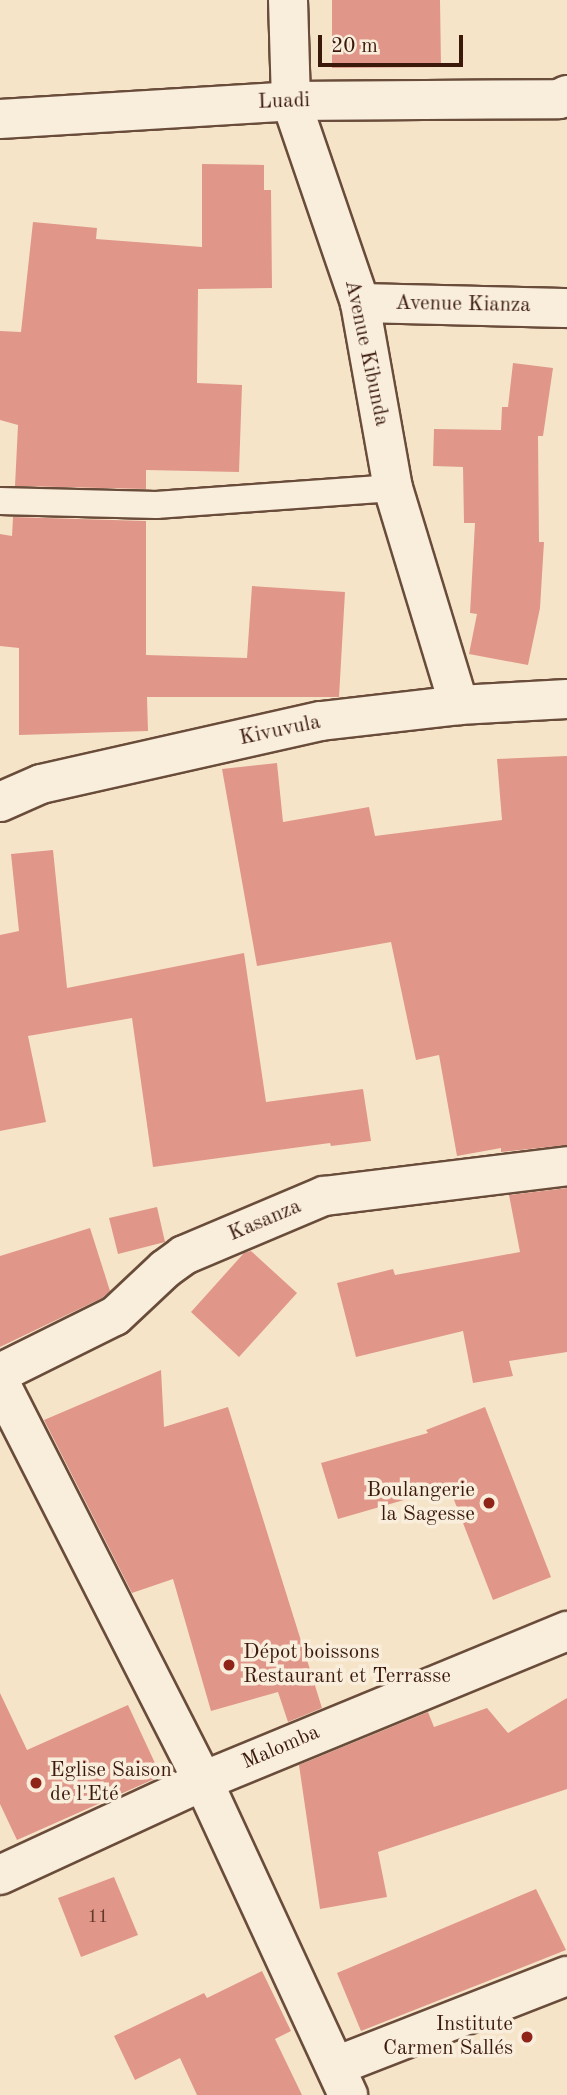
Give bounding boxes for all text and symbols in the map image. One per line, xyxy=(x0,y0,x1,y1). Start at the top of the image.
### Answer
scale bar xyxy=(322,21,467,65)
text: 20 m xyxy=(331,36,378,57)
street label: Luadi xyxy=(257,88,311,116)
street label: Avenue Kibunda xyxy=(338,278,394,428)
street label: Avenue Kianza xyxy=(395,291,531,319)
street label: Kivuvula xyxy=(237,710,323,752)
street label: Kasanza xyxy=(225,1194,305,1248)
place label: Boulangerie la Sagesse xyxy=(367,1478,475,1528)
marker: Boulangerie la Sagesse xyxy=(481,1495,497,1511)
place label: Dépot boissons Restaurant et Terrasse xyxy=(243,1640,451,1690)
marker: Dépot boissons Restaurant et Terrasse xyxy=(221,1657,237,1673)
street label: Malomba xyxy=(238,1720,324,1776)
place label: Eglise Saison de l'Eté xyxy=(50,1758,172,1808)
marker: Eglise Saison de l'Eté xyxy=(28,1775,44,1791)
house number: 11 xyxy=(88,1906,108,1928)
place label: Institute Carmen Sallés xyxy=(383,2012,513,2062)
marker: Institute Carmen Sallés xyxy=(519,2029,535,2045)

